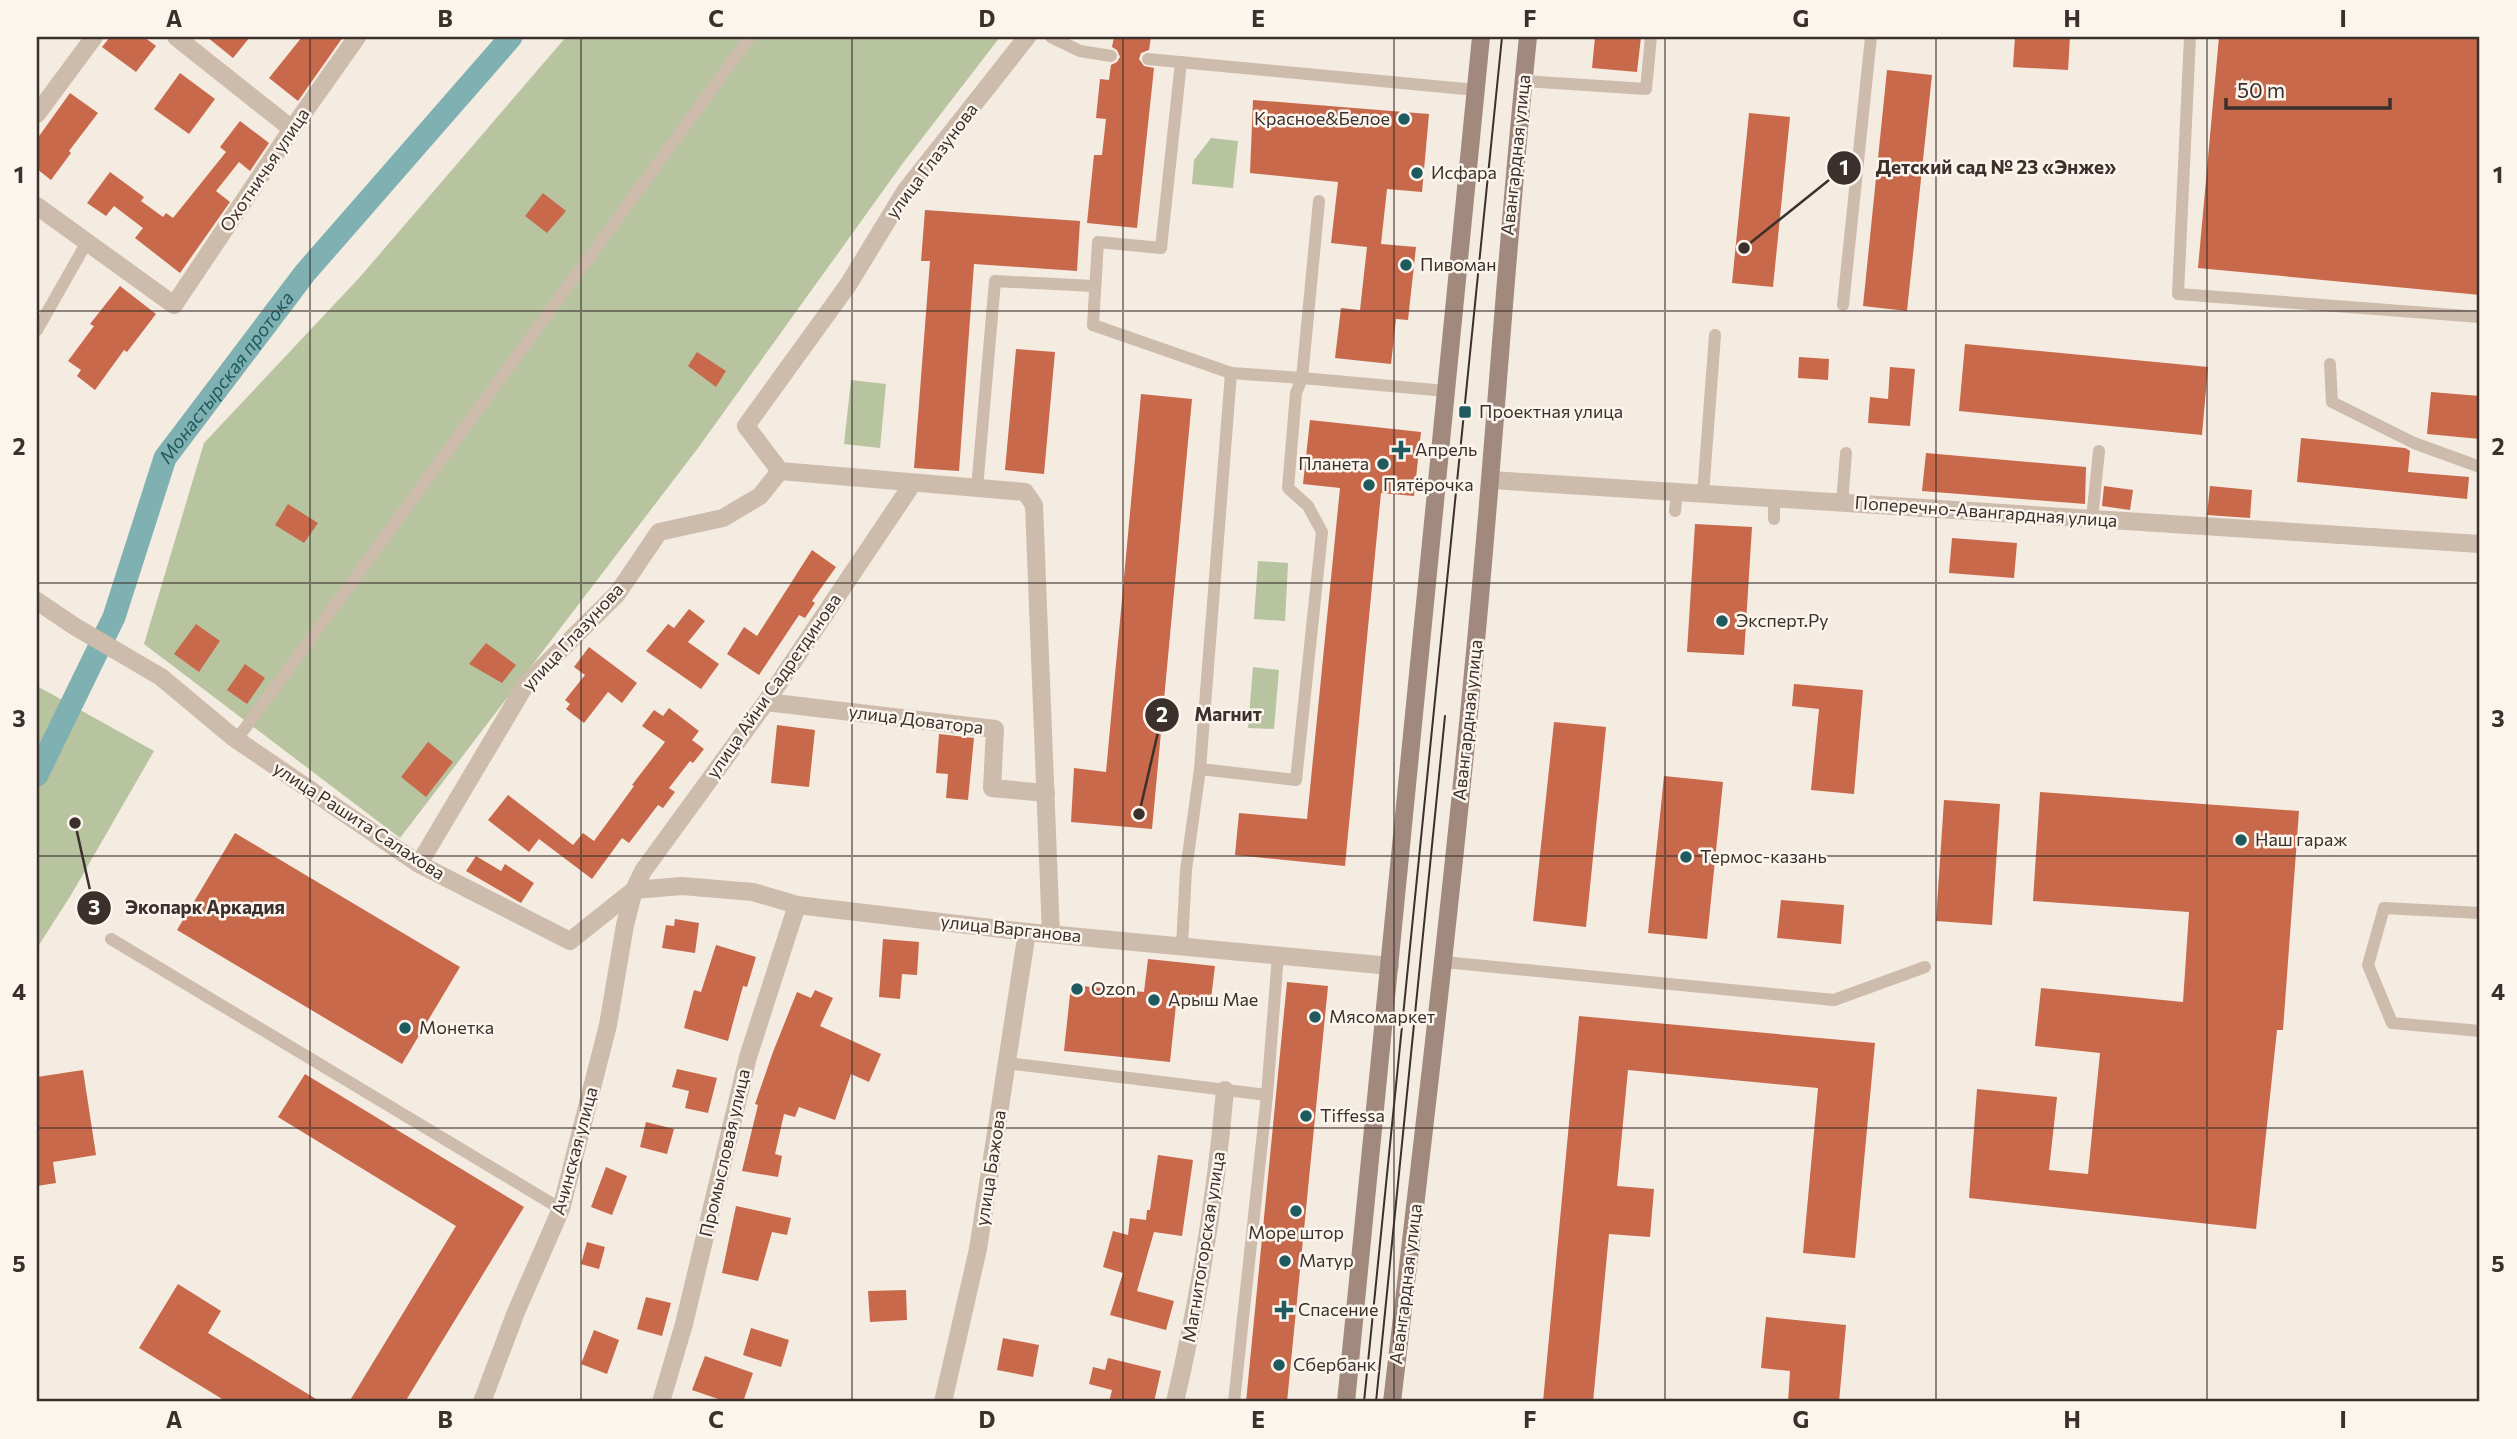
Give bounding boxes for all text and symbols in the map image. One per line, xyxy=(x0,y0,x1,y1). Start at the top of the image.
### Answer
text: A xyxy=(166,4,183,32)
text: B xyxy=(437,4,453,32)
text: C xyxy=(708,4,724,32)
text: D xyxy=(979,4,996,32)
text: E xyxy=(1251,4,1265,32)
text: F xyxy=(1523,4,1537,32)
text: G xyxy=(1793,4,1809,32)
text: H xyxy=(2063,4,2081,32)
text: I xyxy=(2339,4,2347,32)
scale bar xyxy=(2226,66,2391,110)
street label: Авангардная улица xyxy=(1496,73,1534,236)
text: 50 m xyxy=(2237,77,2285,102)
street label: улица Глазунова xyxy=(881,98,982,222)
street label: Охотничья улица xyxy=(215,103,314,235)
place label: Красное&Белое xyxy=(1254,107,1390,129)
marker: Красное&Белое xyxy=(1396,111,1412,127)
callout: Детский сад № 23 «Энже» xyxy=(1827,148,2130,188)
text: 1 xyxy=(1839,154,1849,179)
text: Детский сад № 23 «Энже» xyxy=(1876,155,2116,178)
text: 1 xyxy=(14,160,24,188)
text: 1 xyxy=(2493,160,2503,188)
place label: Исфара xyxy=(1431,161,1497,183)
marker: Исфара xyxy=(1409,165,1425,181)
place label: Пивоман xyxy=(1420,253,1496,275)
marker: Пивоман xyxy=(1398,257,1414,273)
water label: Монастырская протока xyxy=(153,286,298,467)
place label: Проектная улица xyxy=(1479,400,1623,422)
marker: Проектная улица xyxy=(1457,404,1473,420)
text: 2 xyxy=(12,432,26,460)
text: 2 xyxy=(2491,432,2505,460)
place label: Апрель xyxy=(1415,438,1477,460)
marker: Апрель xyxy=(1393,442,1409,458)
place label: Планета xyxy=(1298,452,1369,474)
marker: Планета xyxy=(1375,456,1391,472)
place label: Пятёрочка xyxy=(1383,473,1474,495)
marker: Пятёрочка xyxy=(1361,477,1377,493)
street label: Поперечно-Авангардная улица xyxy=(1854,491,2118,531)
street label: улица Глазунова xyxy=(517,578,628,695)
street label: улица Айни Садретдинова xyxy=(701,589,845,782)
place label: Эксперт.Ру xyxy=(1736,609,1829,631)
marker: Эксперт.Ру xyxy=(1714,613,1730,629)
street label: Авангардная улица xyxy=(1448,638,1486,801)
callout: Магнит xyxy=(1145,695,1276,735)
street label: улица Доватора xyxy=(848,700,985,738)
text: 2 xyxy=(1156,701,1168,726)
text: Магнит xyxy=(1194,702,1262,725)
text: 3 xyxy=(12,704,26,732)
text: 3 xyxy=(2491,704,2505,732)
street label: улица Рашита Салахова xyxy=(270,756,449,884)
place label: Наш гараж xyxy=(2255,828,2348,850)
marker: Наш гараж xyxy=(2233,832,2249,848)
place label: Термос-казань xyxy=(1700,845,1827,867)
marker: Термос-казань xyxy=(1678,849,1694,865)
callout: Экопарк Аркадия xyxy=(76,888,300,928)
text: 3 xyxy=(88,894,100,919)
text: Экопарк Аркадия xyxy=(125,895,285,918)
street label: улица Варганова xyxy=(940,910,1083,946)
text: 4 xyxy=(12,977,26,1005)
place label: Ozon xyxy=(1091,977,1136,999)
text: 4 xyxy=(2491,977,2505,1005)
marker: Ozon xyxy=(1069,981,1085,997)
place label: Арыш Мае xyxy=(1168,988,1258,1010)
marker: Арыш Мае xyxy=(1146,992,1162,1008)
place label: Мясомаркет xyxy=(1329,1005,1436,1027)
marker: Мясомаркет xyxy=(1307,1009,1323,1025)
place label: Монетка xyxy=(419,1016,494,1038)
marker: Монетка xyxy=(397,1020,413,1036)
street label: Промысловая улица xyxy=(694,1067,754,1239)
street label: Ачинская улица xyxy=(546,1084,602,1217)
place label: Tiffessa xyxy=(1320,1104,1385,1126)
street label: улица Бажова xyxy=(970,1108,1010,1227)
marker: Tiffessa xyxy=(1298,1108,1314,1124)
street label: Магнитогорская улица xyxy=(1177,1150,1229,1344)
street label: Авангардная улица xyxy=(1384,1202,1426,1365)
marker: Море штор xyxy=(1288,1203,1304,1219)
place label: Море штор xyxy=(1248,1221,1344,1243)
text: 5 xyxy=(12,1249,26,1277)
place label: Матур xyxy=(1299,1249,1354,1271)
text: 5 xyxy=(2491,1249,2505,1277)
marker: Матур xyxy=(1277,1253,1293,1269)
place label: Спасение xyxy=(1298,1298,1378,1320)
marker: Спасение xyxy=(1276,1302,1292,1318)
place label: Сбербанк xyxy=(1293,1353,1377,1375)
marker: Сбербанк xyxy=(1271,1357,1287,1373)
text: A xyxy=(166,1405,183,1433)
text: B xyxy=(437,1405,453,1433)
text: C xyxy=(708,1405,724,1433)
text: D xyxy=(979,1405,996,1433)
text: E xyxy=(1251,1405,1265,1433)
text: F xyxy=(1523,1405,1537,1433)
text: G xyxy=(1793,1405,1809,1433)
text: H xyxy=(2063,1405,2081,1433)
text: I xyxy=(2339,1405,2347,1433)

